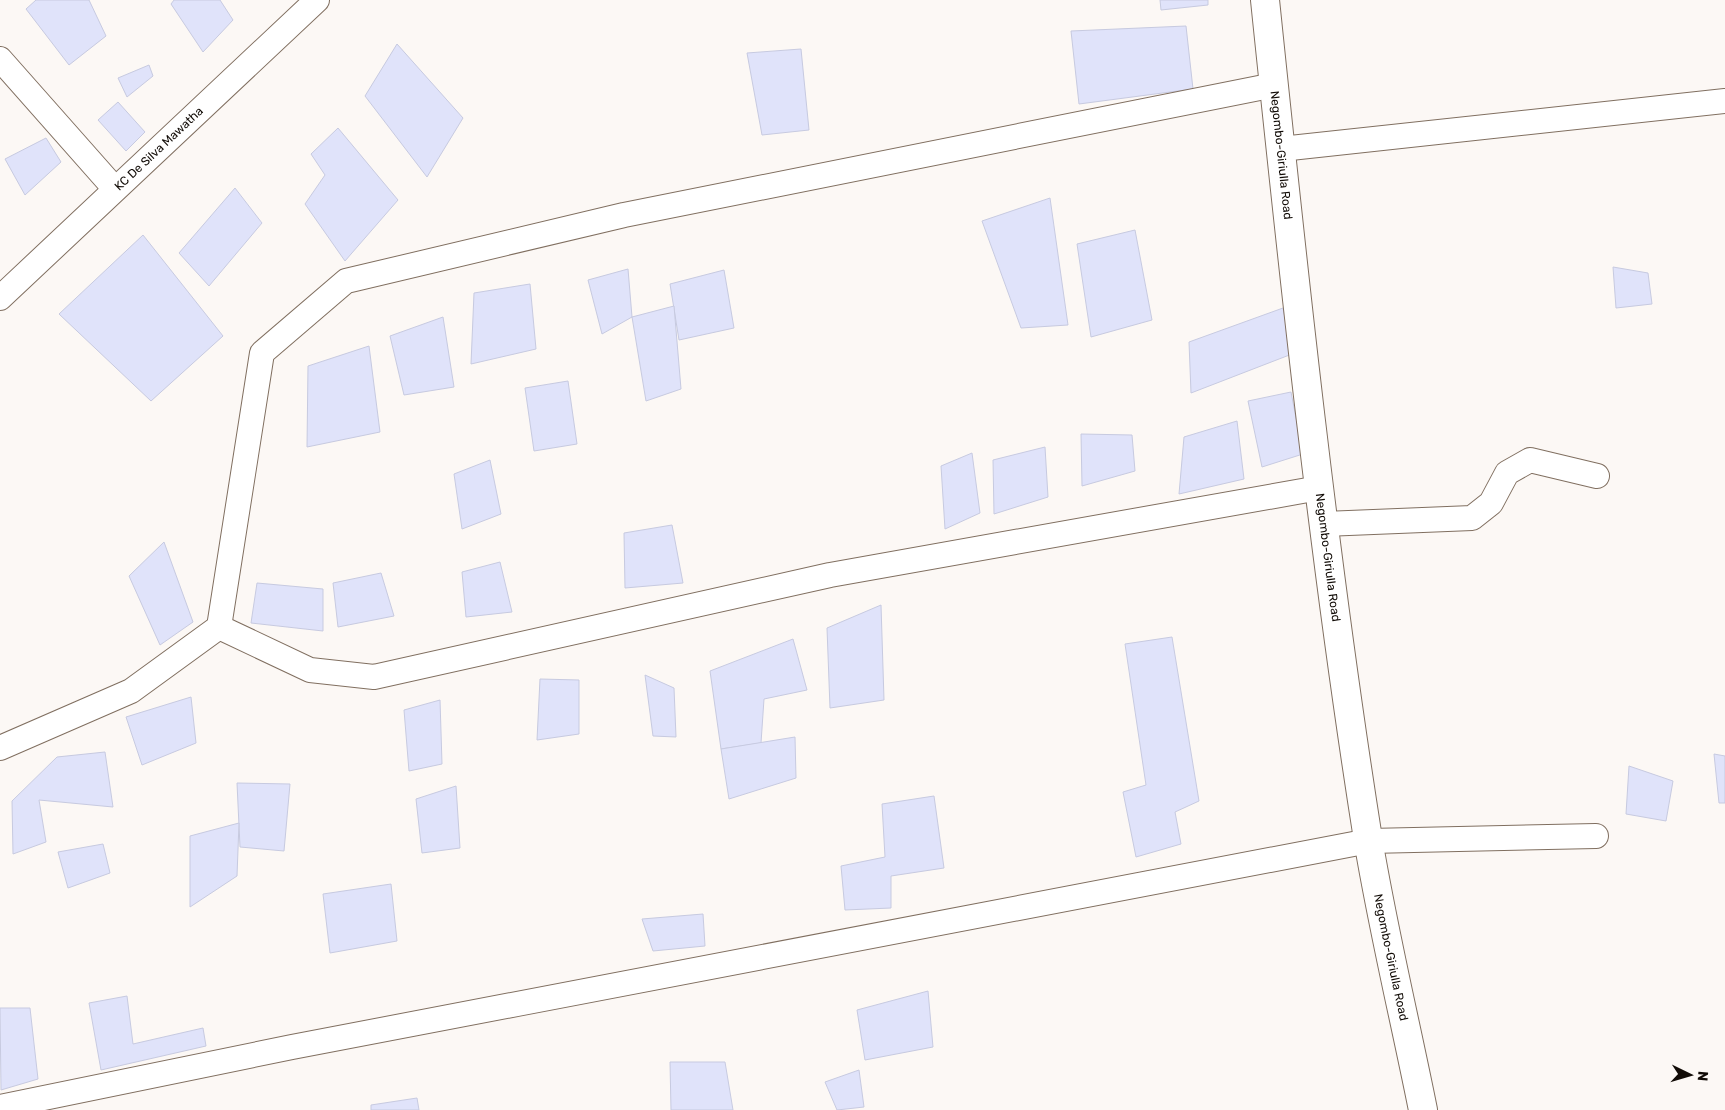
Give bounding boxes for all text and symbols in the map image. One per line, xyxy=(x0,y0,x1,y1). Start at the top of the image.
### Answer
street label: Negombo-Giriulla Road xyxy=(1267,90,1295,220)
street label: KC De Silva Mawatha xyxy=(112,104,206,193)
street label: Negombo-Giriulla Road xyxy=(1313,492,1343,623)
street label: Negombo-Giriulla Road xyxy=(1371,893,1411,1022)
north arrow xyxy=(1665,1050,1715,1100)
text: N xyxy=(1694,1070,1711,1082)

